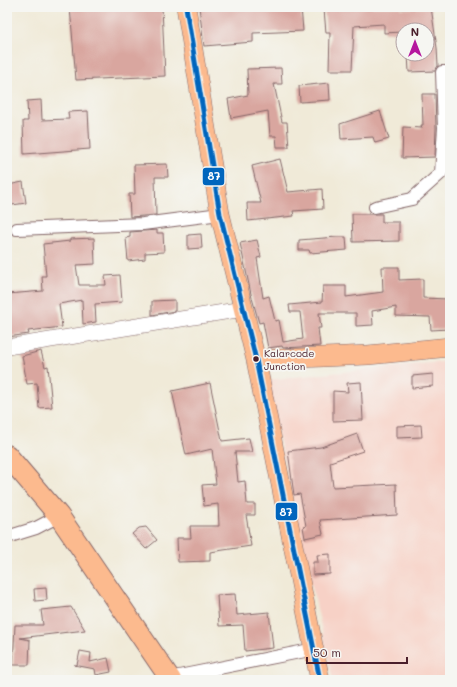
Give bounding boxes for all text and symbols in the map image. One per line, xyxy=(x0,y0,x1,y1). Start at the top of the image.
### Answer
north arrow xyxy=(395,22,435,62)
text: N xyxy=(411,24,419,39)
line badge: 87 xyxy=(202,167,225,186)
text: 87 xyxy=(208,168,220,183)
place label: Kalarcode Junction xyxy=(264,346,314,373)
marker: Kalarcode Junction xyxy=(251,354,261,364)
line badge: 87 xyxy=(275,502,298,521)
text: 87 xyxy=(280,504,292,519)
scale bar xyxy=(307,639,407,665)
text: 50 m xyxy=(313,644,341,660)

